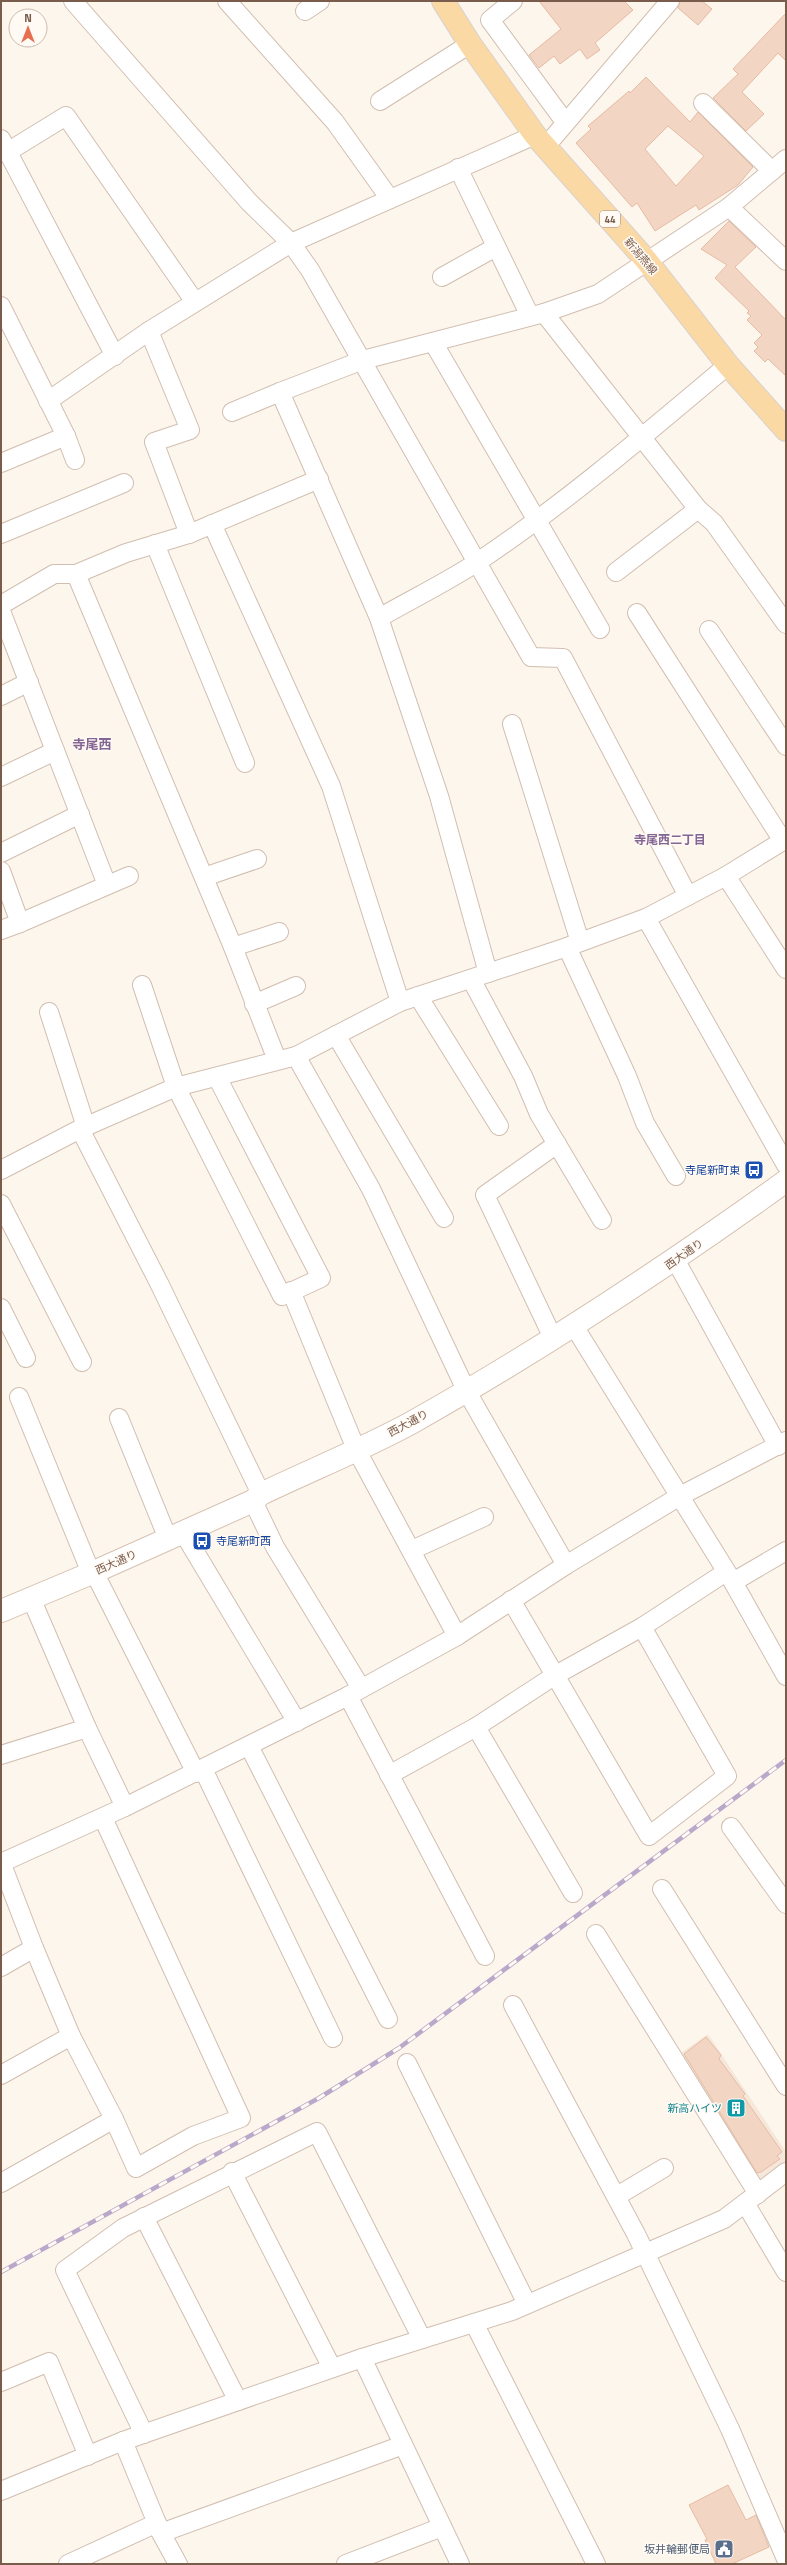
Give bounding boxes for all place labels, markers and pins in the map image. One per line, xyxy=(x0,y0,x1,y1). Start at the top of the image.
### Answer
bus stop icon: 寺尾新町東 xyxy=(743,1159,765,1181)
place label: 寺尾新町東 xyxy=(685,1162,740,1178)
bus stop icon: 寺尾新町西 xyxy=(191,1530,213,1552)
place label: 寺尾新町西 xyxy=(216,1533,271,1549)
building icon: 新高ハイツ xyxy=(725,2097,747,2119)
place label: 新高ハイツ xyxy=(667,2100,722,2116)
public building icon: 坂井輪郵便局 xyxy=(713,2538,735,2560)
place label: 坂井輪郵便局 xyxy=(644,2541,710,2557)

